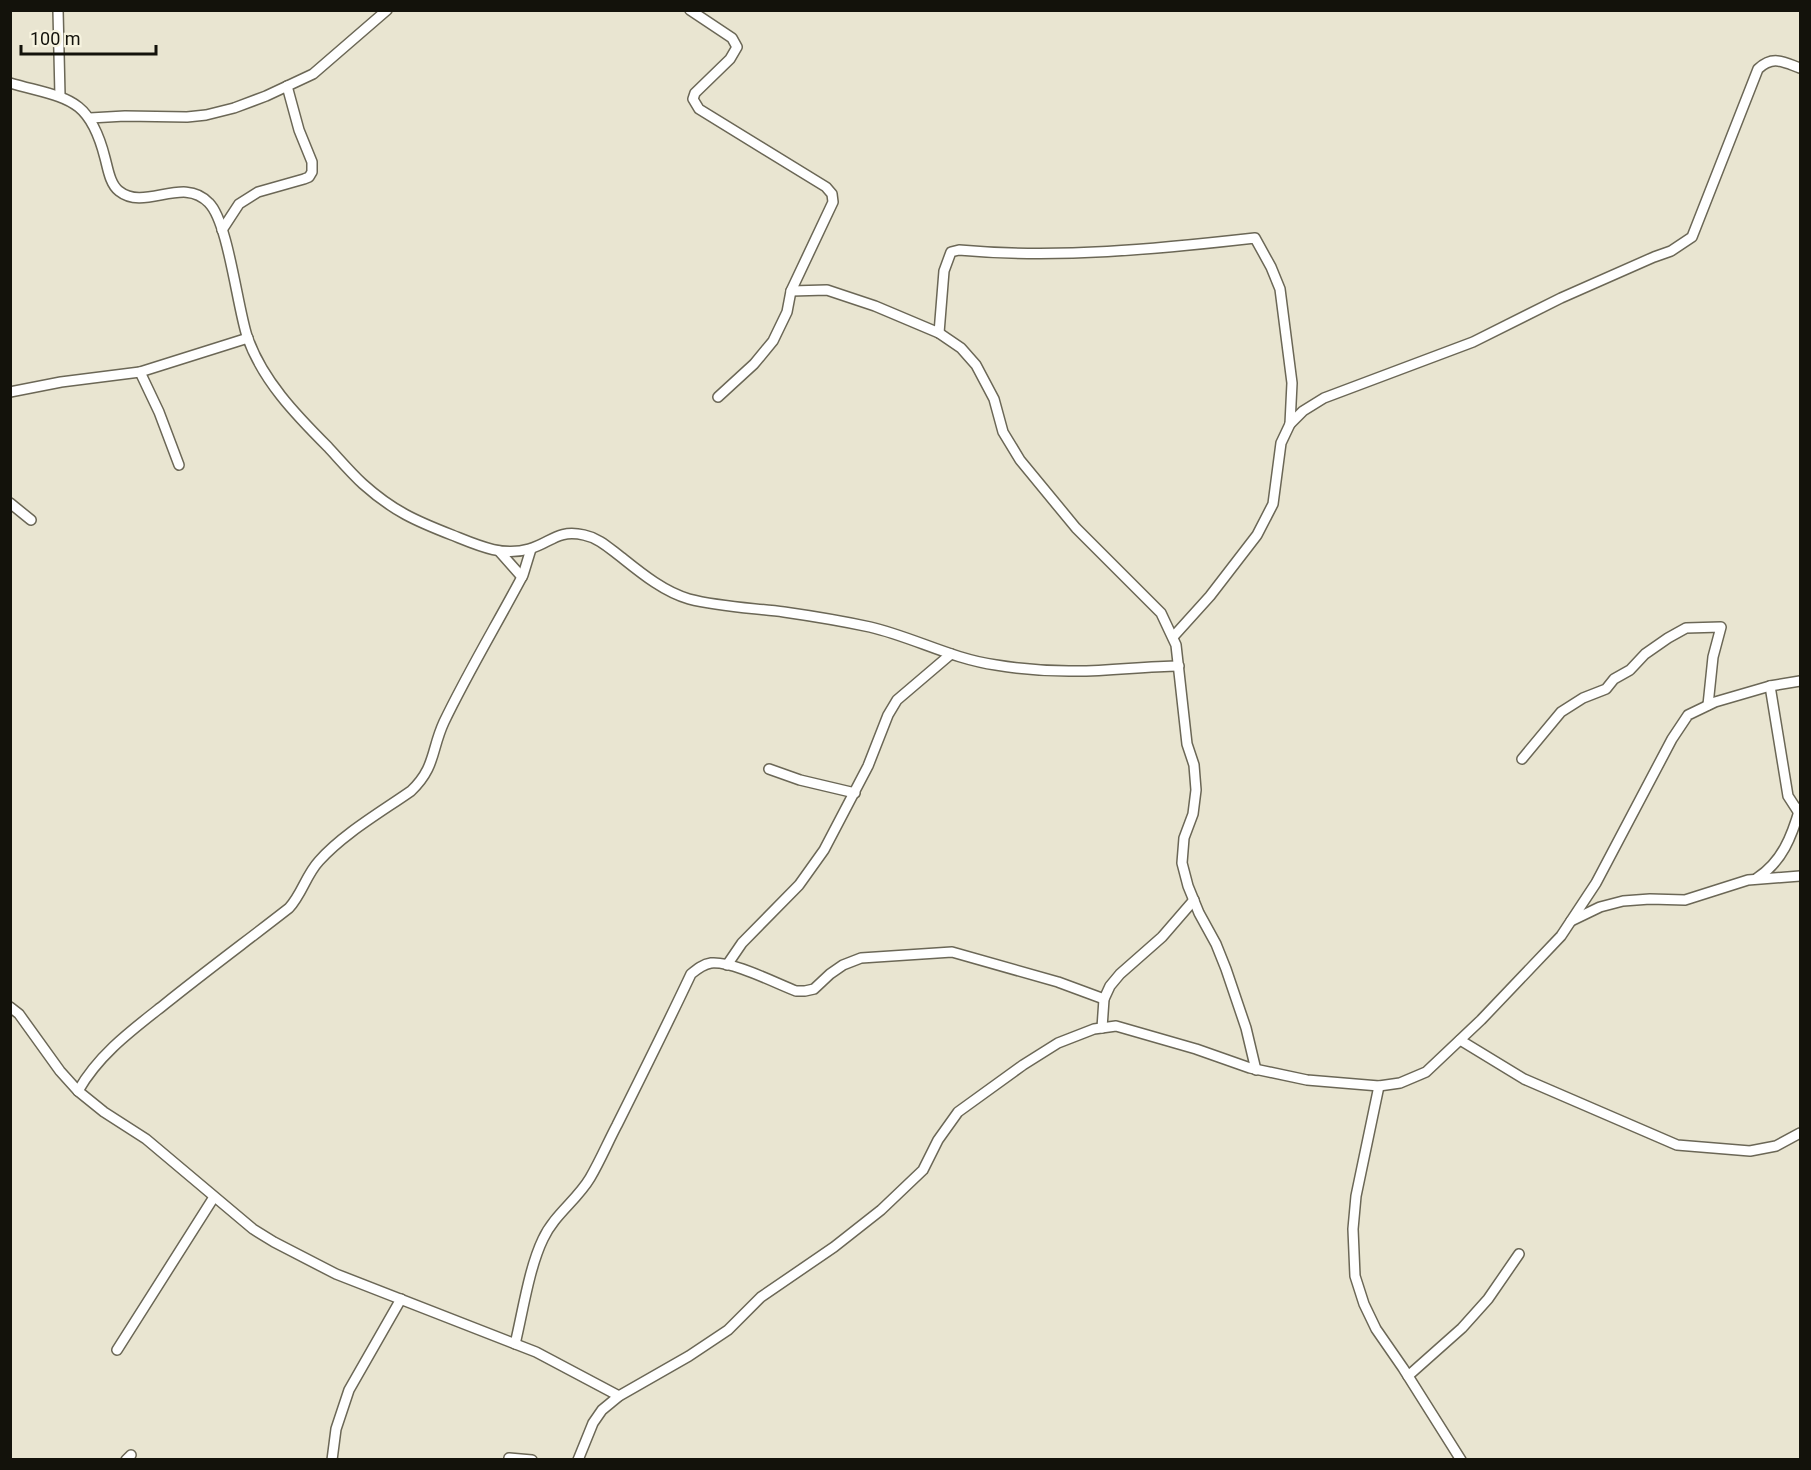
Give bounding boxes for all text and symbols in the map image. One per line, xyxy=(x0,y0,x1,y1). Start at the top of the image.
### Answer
scale bar xyxy=(21,18,156,56)
text: 100 m xyxy=(30,28,81,49)

